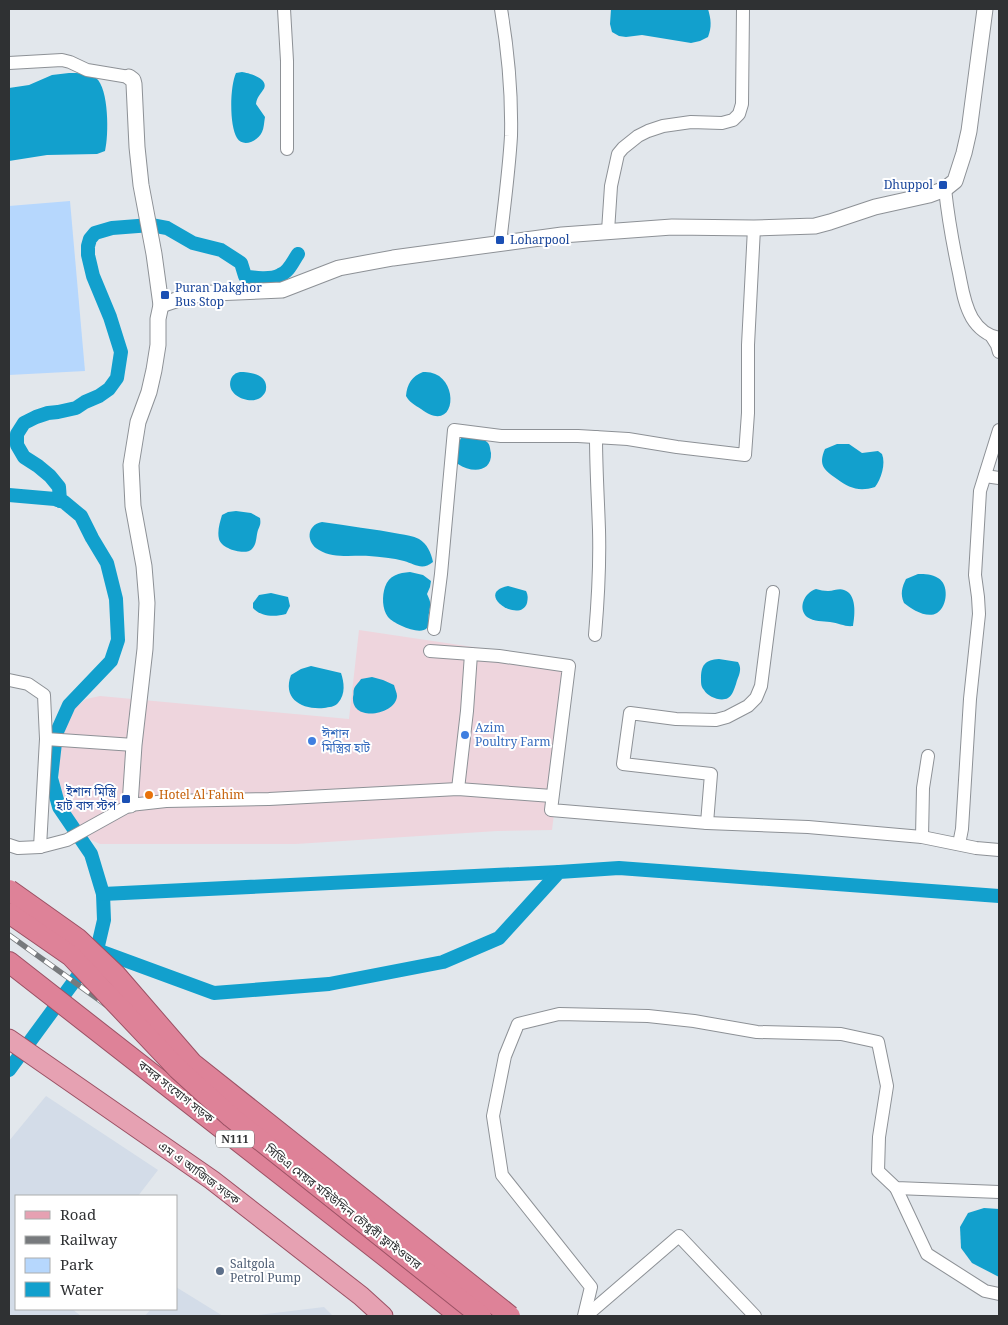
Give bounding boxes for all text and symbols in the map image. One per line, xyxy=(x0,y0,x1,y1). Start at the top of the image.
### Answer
place label: Dhuppol xyxy=(884,176,933,193)
marker: Dhuppol xyxy=(937,179,949,191)
place label: Loharpool xyxy=(510,231,570,248)
marker: Loharpool xyxy=(494,234,506,246)
place label: Puran Dakghor Bus Stop xyxy=(175,279,262,310)
marker: Puran Dakghor Bus Stop xyxy=(159,289,171,301)
place label: Azim Poultry Farm xyxy=(475,719,551,750)
place label: ঈশান মিস্ত্রির হাট xyxy=(321,725,371,756)
marker: Azim Poultry Farm xyxy=(459,729,471,741)
marker: ঈশান মিস্ত্রির হাট xyxy=(306,735,318,747)
place label: ইশান মিস্ত্রি হাট বাস স্টপ xyxy=(55,783,117,814)
place label: Hotel Al Fahim xyxy=(159,786,244,803)
marker: Hotel Al Fahim xyxy=(143,789,155,801)
marker: ইশান মিস্ত্রি হাট বাস স্টপ xyxy=(120,793,132,805)
street label: বন্দর সংযোগ সড়ক xyxy=(134,1056,218,1127)
road number: N111 xyxy=(216,1130,254,1148)
street label: এম এ আজিজ সড়ক xyxy=(155,1137,244,1208)
street label: সিডিএ মেয়র মহিউদ্দিন চৌধুরী ফ্লাইওভার xyxy=(261,1139,426,1274)
legend xyxy=(15,1195,178,1310)
text: Road xyxy=(60,1204,96,1224)
text: Railway xyxy=(60,1229,118,1249)
text: Park xyxy=(60,1254,94,1274)
place label: Saltgola Petrol Pump xyxy=(230,1255,301,1286)
marker: Saltgola Petrol Pump xyxy=(214,1265,226,1277)
text: Water xyxy=(60,1279,103,1299)

